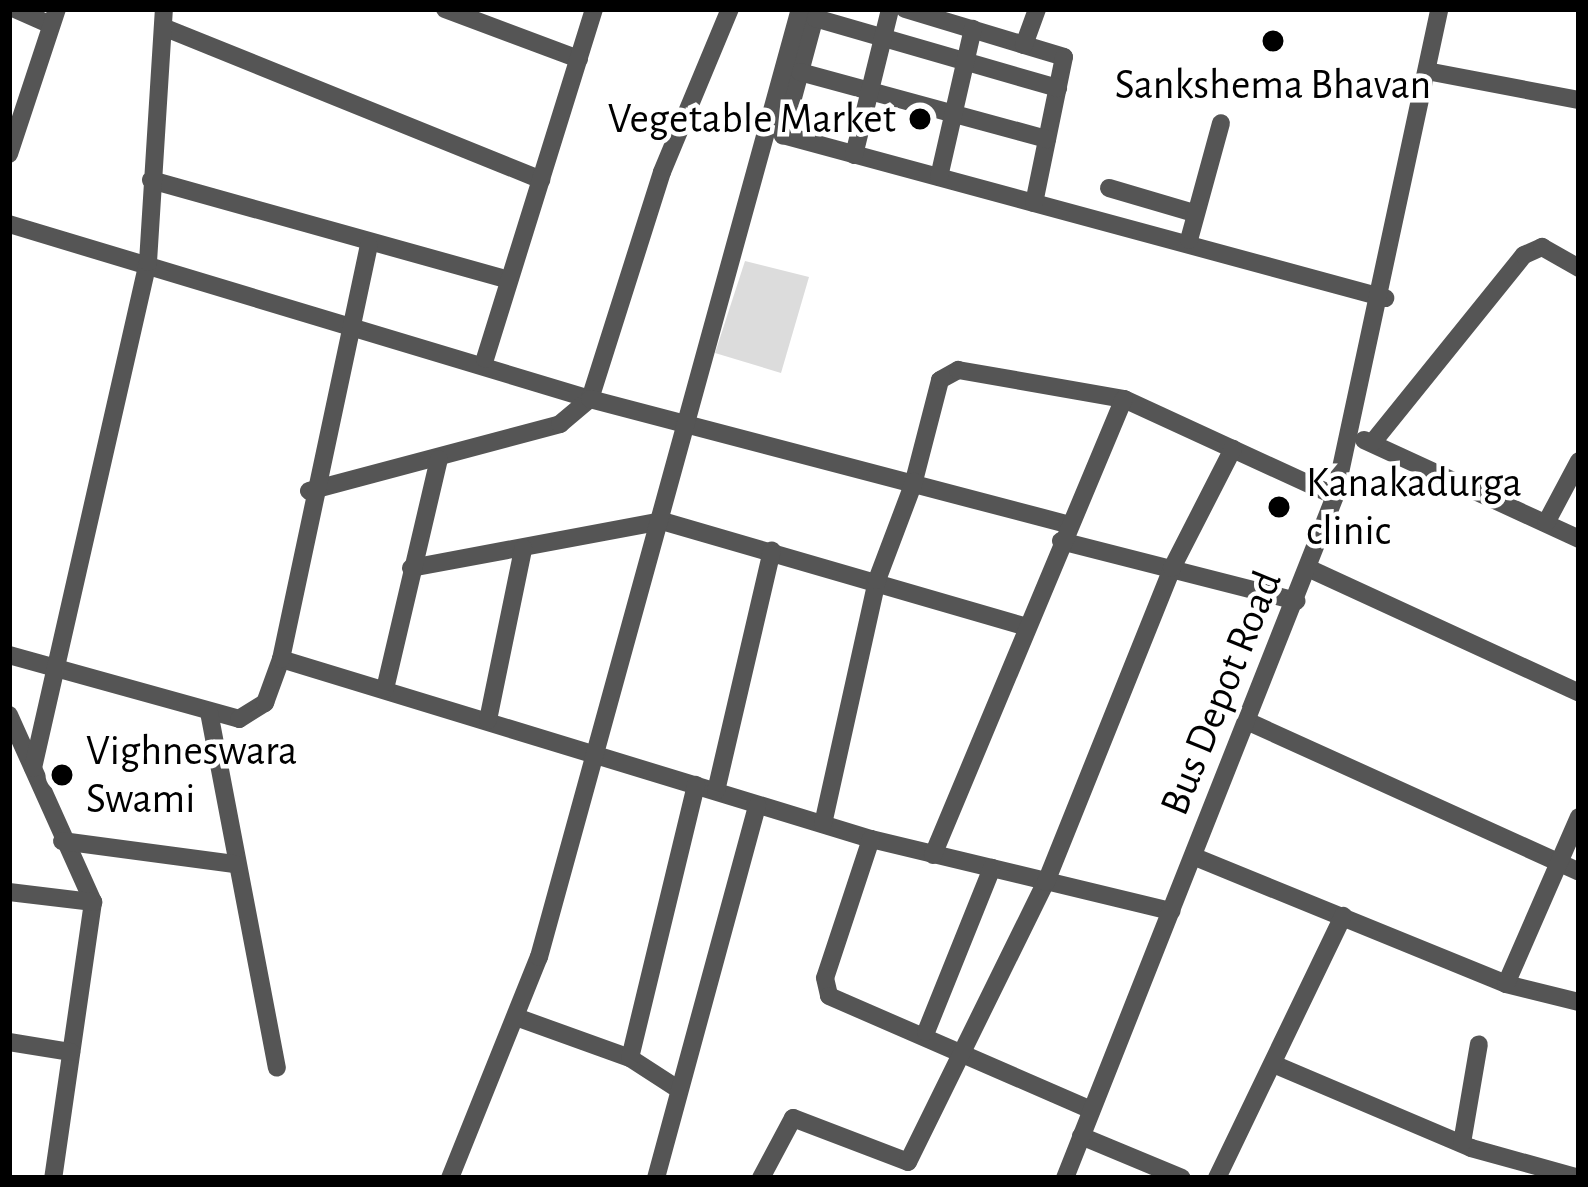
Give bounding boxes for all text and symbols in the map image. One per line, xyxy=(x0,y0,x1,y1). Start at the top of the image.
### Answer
marker: Sankshema Bhavan xyxy=(1260,28,1286,54)
place label: Sankshema Bhavan xyxy=(1115,60,1431,110)
place label: Vegetable Market xyxy=(608,94,896,144)
marker: Vegetable Market xyxy=(907,106,933,132)
place label: Kanakadurga clinic xyxy=(1306,458,1522,556)
marker: Kanakadurga clinic xyxy=(1263,491,1295,523)
street label: Bus Depot Road xyxy=(1149,564,1293,822)
place label: Vighneswara Swami xyxy=(86,726,297,825)
marker: Vighneswara Swami xyxy=(49,762,75,788)

